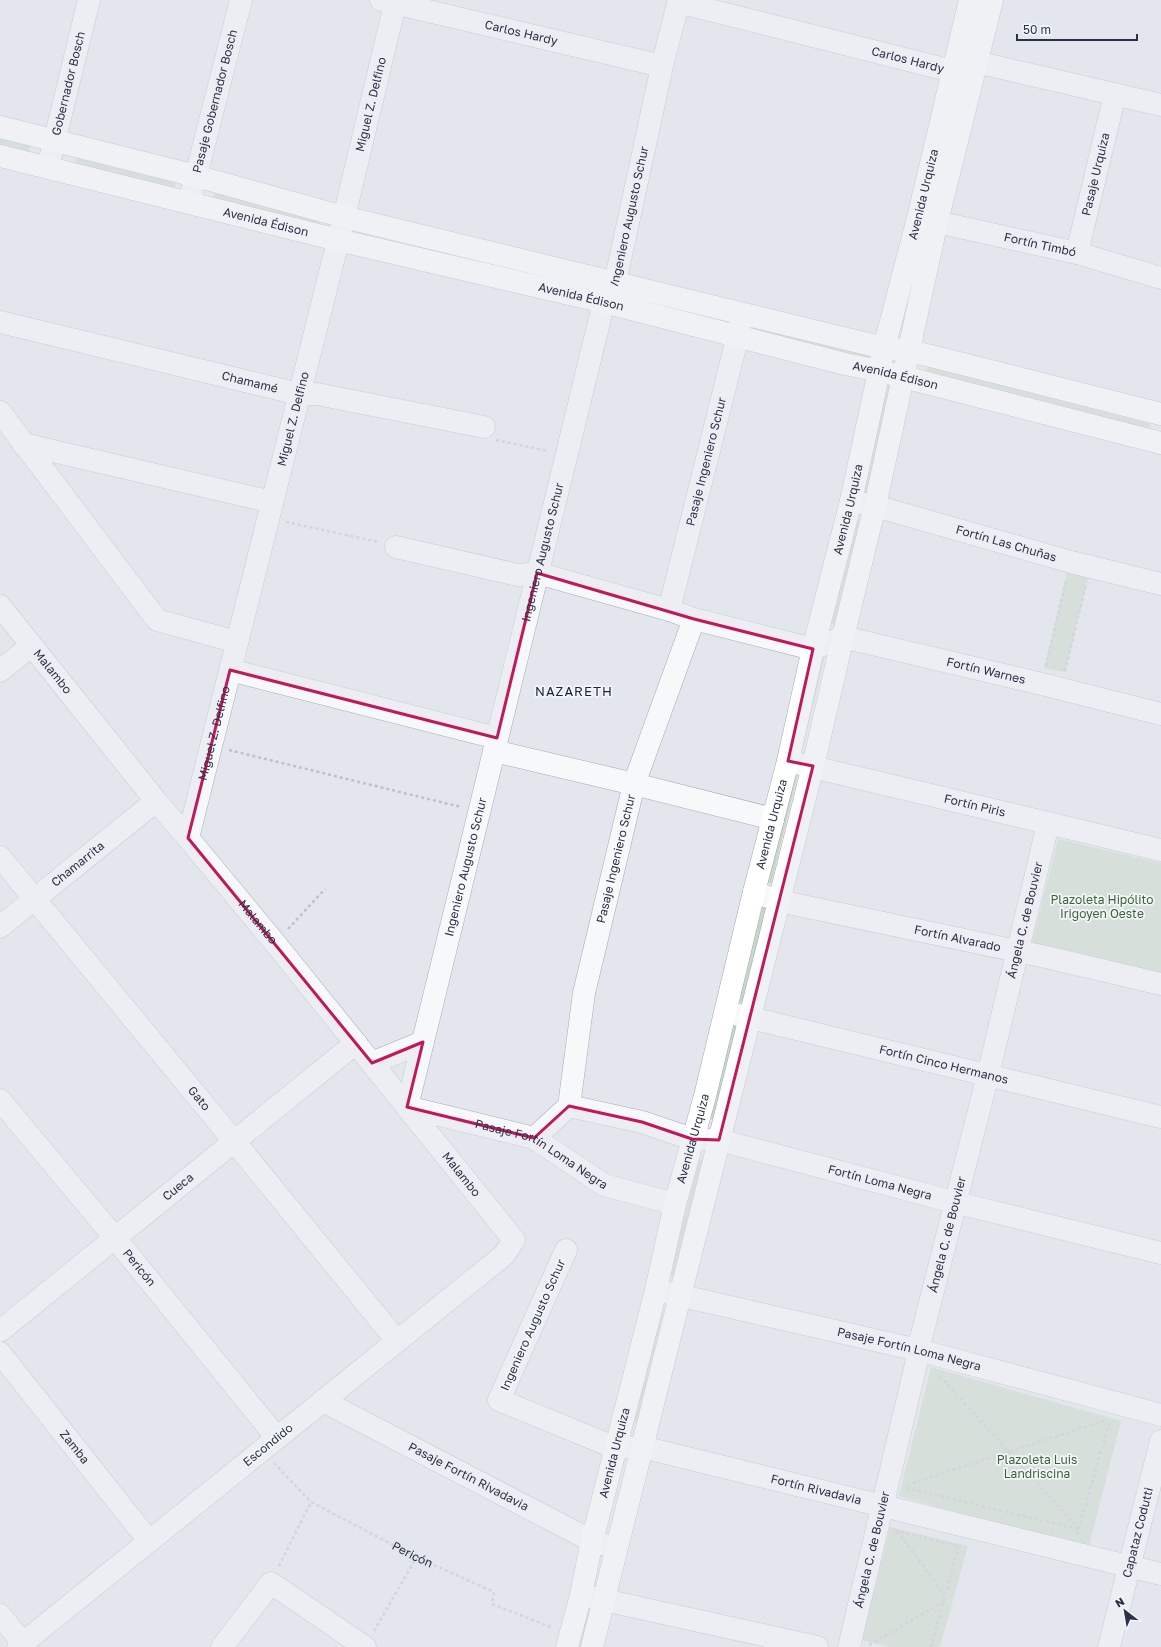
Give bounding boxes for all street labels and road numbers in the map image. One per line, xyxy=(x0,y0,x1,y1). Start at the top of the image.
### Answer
street label: Carlos Hardy xyxy=(483,17,560,48)
street label: Pasaje Gobernador Bosch xyxy=(189,28,240,175)
street label: Gobernador Bosch xyxy=(48,30,88,137)
street label: Carlos Hardy xyxy=(870,43,946,76)
street label: Miguel Z. Delfino xyxy=(352,55,389,153)
street label: Pasaje Urquiza xyxy=(1078,131,1113,217)
street label: Ingeniero Augusto Schur xyxy=(607,145,651,289)
street label: Avenida Urquiza xyxy=(905,147,941,241)
street label: Avenida Édison xyxy=(222,204,310,239)
street label: Fortín Timbó xyxy=(1003,229,1078,260)
street label: Avenida Édison xyxy=(537,279,626,314)
street label: Avenida Édison xyxy=(852,358,940,393)
street label: Chamamé xyxy=(220,368,280,396)
street label: Miguel Z. Delfino xyxy=(274,370,312,468)
street label: Pasaje Ingeniero Schur xyxy=(682,395,729,527)
street label: Avenida Urquiza xyxy=(830,463,866,556)
street label: Ingeniero Augusto Schur xyxy=(518,481,567,623)
street label: Fortín Las Chuñas xyxy=(954,522,1058,565)
street label: Malambo xyxy=(30,646,75,697)
street label: Fortín Warnes xyxy=(945,654,1027,687)
street label: Miguel Z. Delfino xyxy=(195,684,233,782)
street label: Avenida Urquiza xyxy=(752,777,790,871)
street label: Fortín Piris xyxy=(943,790,1007,820)
street label: Pasaje Ingeniero Schur xyxy=(593,792,638,925)
street label: Ingeniero Augusto Schur xyxy=(441,796,490,938)
street label: Chamarrita xyxy=(48,838,107,890)
street label: Ángela C. de Bouvier xyxy=(1003,860,1046,980)
street label: Malambo xyxy=(235,897,281,947)
street label: Fortín Alvarado xyxy=(913,922,1002,954)
street label: Fortín Cinco Hermanos xyxy=(878,1041,1010,1087)
street label: Gato xyxy=(185,1083,214,1113)
street label: Avenida Urquiza xyxy=(673,1092,712,1185)
street label: Pasaje Fortín Loma Negra xyxy=(474,1116,611,1192)
street label: Malambo xyxy=(439,1149,484,1199)
street label: Fortín Loma Negra xyxy=(827,1161,934,1203)
street label: Cueca xyxy=(159,1170,196,1204)
street label: Ángela C. de Bouvier xyxy=(925,1174,969,1294)
street label: Pericón xyxy=(120,1246,159,1289)
street label: Ingeniero Augusto Schur xyxy=(497,1256,568,1393)
street label: Pasaje Fortín Loma Negra xyxy=(836,1324,983,1374)
street label: Avenida Urquiza xyxy=(595,1406,633,1499)
street label: Escondido xyxy=(240,1420,296,1469)
street label: Zamba xyxy=(57,1427,93,1467)
street label: Pasaje Fortín Rivadavia xyxy=(406,1439,531,1514)
street label: Fortín Rivadavia xyxy=(769,1471,863,1507)
street label: Capataz Codutti xyxy=(1119,1486,1156,1579)
street label: Ángela C. de Bouvier xyxy=(850,1489,893,1609)
street label: Pericón xyxy=(390,1538,435,1571)

